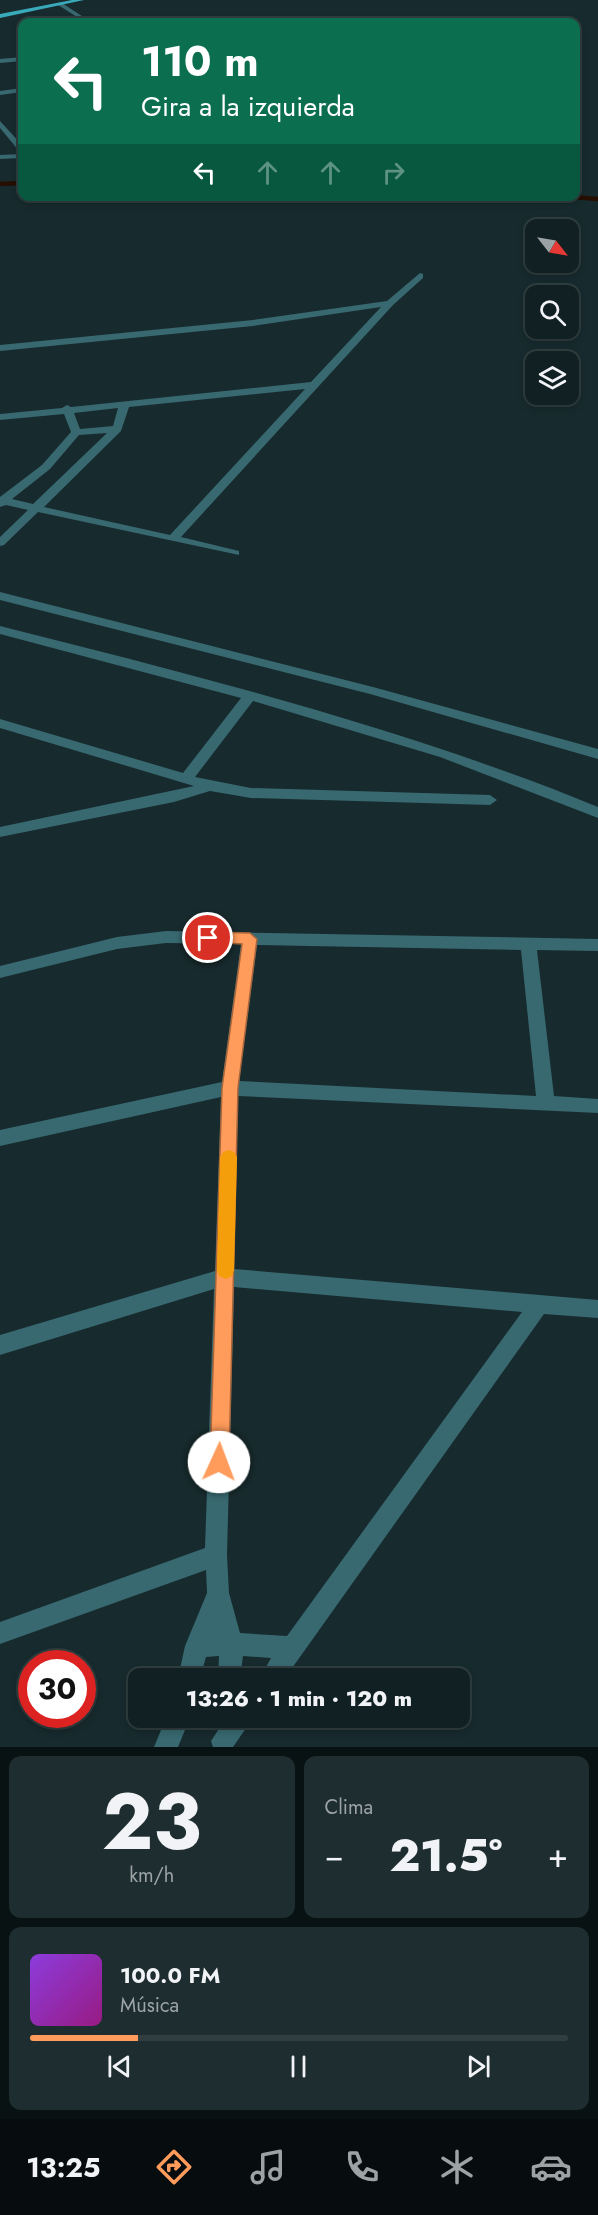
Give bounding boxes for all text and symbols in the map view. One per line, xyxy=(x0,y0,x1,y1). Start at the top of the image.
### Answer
text: 110 m xyxy=(141,31,259,92)
icon: left xyxy=(42,42,120,120)
text: Gira a la izquierda xyxy=(141,87,355,126)
icon: left xyxy=(188,156,221,189)
icon: ahead xyxy=(251,156,284,189)
icon: ahead xyxy=(314,156,347,189)
icon: right xyxy=(377,156,410,189)
north arrow xyxy=(525,219,579,273)
map controls xyxy=(525,219,579,405)
button: search xyxy=(525,285,579,339)
button: layers xyxy=(525,351,579,405)
pin xyxy=(182,912,233,963)
icon: arrive xyxy=(191,921,224,954)
position arrow xyxy=(187,1430,251,1494)
speed limit sign: 30 xyxy=(18,1650,96,1728)
text: 13:26 · 1 min · 120 m xyxy=(186,1682,412,1714)
text: 23 xyxy=(102,1766,202,1878)
text: Clima xyxy=(325,1793,373,1822)
text: 21.5° xyxy=(389,1823,502,1888)
text: − xyxy=(325,1832,344,1879)
text: + xyxy=(548,1832,568,1879)
text: km/h xyxy=(129,1861,174,1890)
text: 100.0 FM xyxy=(120,1959,220,1991)
text: Música xyxy=(120,1991,179,2020)
icon: previous xyxy=(103,2050,136,2083)
icon: pause xyxy=(282,2050,315,2083)
icon: next xyxy=(462,2050,495,2083)
icon: directions xyxy=(153,2146,195,2188)
icon: music xyxy=(247,2146,289,2188)
icon: phone xyxy=(341,2146,383,2188)
icon: climate xyxy=(436,2146,478,2188)
icon: car xyxy=(530,2146,572,2188)
text: 13:25 xyxy=(26,2148,100,2187)

